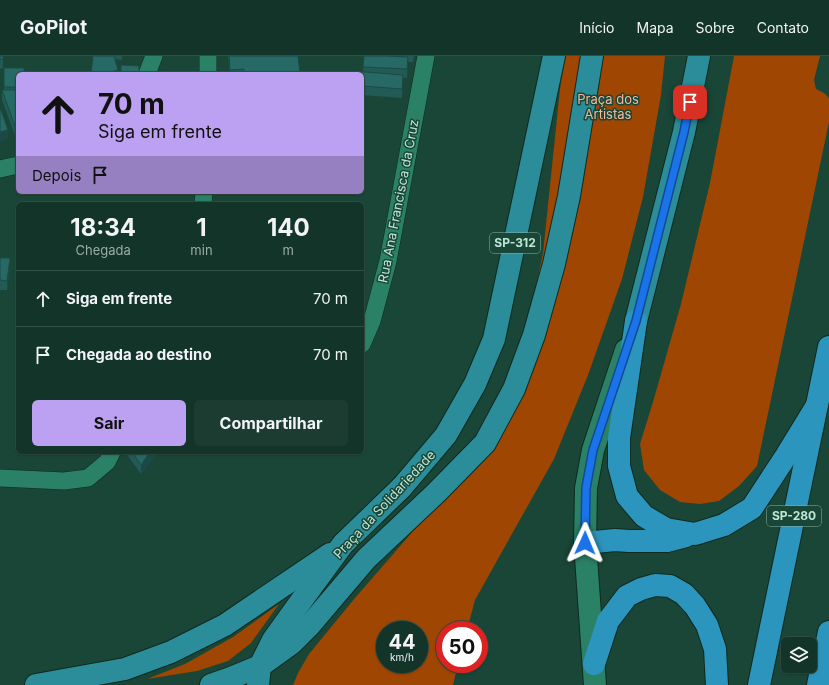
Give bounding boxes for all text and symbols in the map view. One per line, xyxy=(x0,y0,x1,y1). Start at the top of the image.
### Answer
text: GoPilot xyxy=(20,16,87,39)
text: Início xyxy=(579,19,615,36)
text: Mapa xyxy=(637,19,674,36)
text: Sobre xyxy=(696,19,735,36)
text: Contato xyxy=(757,19,809,36)
pin xyxy=(673,85,707,119)
text: 70 m xyxy=(98,87,165,121)
icon: ahead xyxy=(32,88,84,140)
park label: Praça dos Artistas xyxy=(577,91,639,122)
icon: arrive xyxy=(679,91,701,113)
street label: Rua Ana Francisca da Cruz xyxy=(374,118,422,284)
text: Siga em frente xyxy=(98,121,222,142)
icon: arrive xyxy=(89,164,111,186)
text: Depois xyxy=(32,166,81,185)
text: 18:34 xyxy=(70,213,136,242)
text: 1 xyxy=(196,213,207,242)
text: 140 xyxy=(267,213,310,242)
road number: SP-312 xyxy=(490,233,540,253)
text: Chegada xyxy=(76,242,131,258)
text: min xyxy=(190,242,213,258)
text: m xyxy=(283,242,294,258)
icon: ahead xyxy=(32,288,54,310)
text: Siga em frente xyxy=(66,289,172,308)
text: 70 m xyxy=(313,289,348,308)
icon: arrive xyxy=(32,344,54,366)
text: Chegada ao destino xyxy=(66,345,212,364)
text: 70 m xyxy=(313,345,348,364)
button: Sair xyxy=(32,400,186,446)
button: Compartilhar xyxy=(194,400,348,446)
street label: Praça da Solidariedade xyxy=(330,447,438,561)
road number: SP-280 xyxy=(767,506,821,526)
position arrow xyxy=(564,522,606,564)
speed limit sign: 50 xyxy=(436,621,488,673)
text: 44 xyxy=(388,630,416,654)
map controls xyxy=(781,637,817,673)
button: layers xyxy=(781,637,817,673)
text: km/h xyxy=(390,651,414,663)

